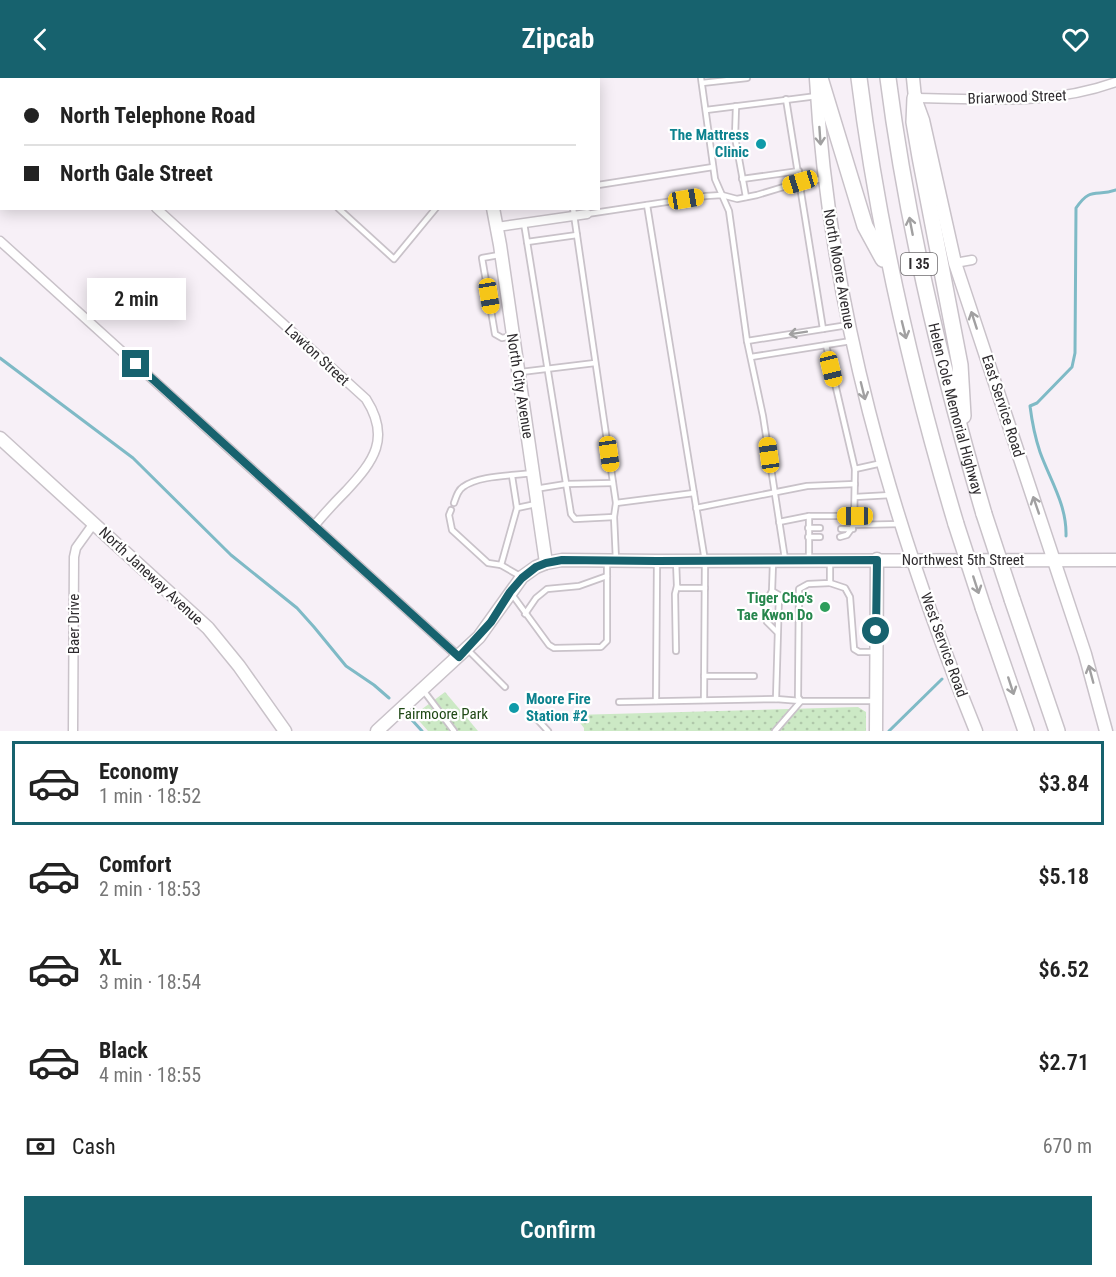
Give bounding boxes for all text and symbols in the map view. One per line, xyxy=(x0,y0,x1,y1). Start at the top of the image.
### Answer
icon: back xyxy=(24,23,57,56)
text: Zipcab xyxy=(522,23,594,55)
icon: heart xyxy=(1059,23,1092,56)
street label: Briarwood Street xyxy=(967,86,1067,108)
text: North Telephone Road xyxy=(60,103,255,128)
place label: The Mattress Clinic xyxy=(670,126,749,161)
one-way arrow xyxy=(815,126,826,146)
marker: The Mattress Clinic xyxy=(754,137,768,151)
text: North Gale Street xyxy=(60,161,213,186)
car xyxy=(780,168,820,196)
car xyxy=(667,187,705,211)
street label: North Moore Avenue xyxy=(820,208,858,330)
one-way arrow xyxy=(905,217,916,236)
road number: I 35 xyxy=(901,253,937,275)
callout: 2 min xyxy=(86,277,186,319)
car xyxy=(477,277,501,315)
text: 2 min xyxy=(114,287,159,311)
one-way arrow xyxy=(968,311,979,330)
one-way arrow xyxy=(898,320,910,339)
street label: Lawton Street xyxy=(281,321,353,389)
street label: Helen Cole Memorial Highway xyxy=(924,321,987,497)
one-way arrow xyxy=(788,328,808,339)
street label: North City Avenue xyxy=(503,332,537,440)
car xyxy=(818,349,844,389)
route end xyxy=(122,350,149,377)
street label: East Service Road xyxy=(978,353,1028,459)
one-way arrow xyxy=(858,380,869,400)
car xyxy=(598,435,620,473)
car xyxy=(758,436,780,474)
one-way arrow xyxy=(1030,496,1041,515)
car xyxy=(837,507,873,525)
street label: North Janeway Avenue xyxy=(95,523,207,629)
street label: Northwest 5th Street xyxy=(902,551,1024,569)
one-way arrow xyxy=(971,575,982,594)
place label: Tiger Cho's Tae Kwon Do xyxy=(737,589,813,624)
street label: West Service Road xyxy=(917,590,971,700)
street label: Baer Drive xyxy=(65,594,83,654)
marker: Tiger Cho's Tae Kwon Do xyxy=(818,600,832,614)
route start xyxy=(862,617,889,644)
one-way arrow xyxy=(1085,665,1096,684)
one-way arrow xyxy=(1006,677,1017,696)
place label: Moore Fire Station #2 xyxy=(526,690,591,725)
marker: Moore Fire Station #2 xyxy=(507,701,521,715)
park label: Fairmoore Park xyxy=(398,705,488,723)
icon: car xyxy=(27,756,81,810)
text: Economy xyxy=(99,759,179,784)
text: $3.84 xyxy=(1038,771,1089,796)
text: 1 min · 18:52 xyxy=(99,784,201,808)
icon: car xyxy=(27,849,81,903)
text: Comfort xyxy=(99,852,172,877)
text: $5.18 xyxy=(1038,864,1089,889)
text: 2 min · 18:53 xyxy=(99,877,201,901)
icon: car xyxy=(27,942,81,996)
text: XL xyxy=(99,945,122,970)
text: $6.52 xyxy=(1038,957,1089,982)
text: 3 min · 18:54 xyxy=(99,970,201,994)
icon: car xyxy=(27,1035,81,1089)
text: Black xyxy=(99,1038,148,1063)
text: $2.71 xyxy=(1038,1050,1089,1075)
text: 4 min · 18:55 xyxy=(99,1063,201,1087)
icon: cash xyxy=(24,1130,57,1163)
text: Cash xyxy=(72,1134,116,1159)
text: 670 m xyxy=(1043,1134,1092,1158)
button: Confirm xyxy=(24,1196,1092,1265)

